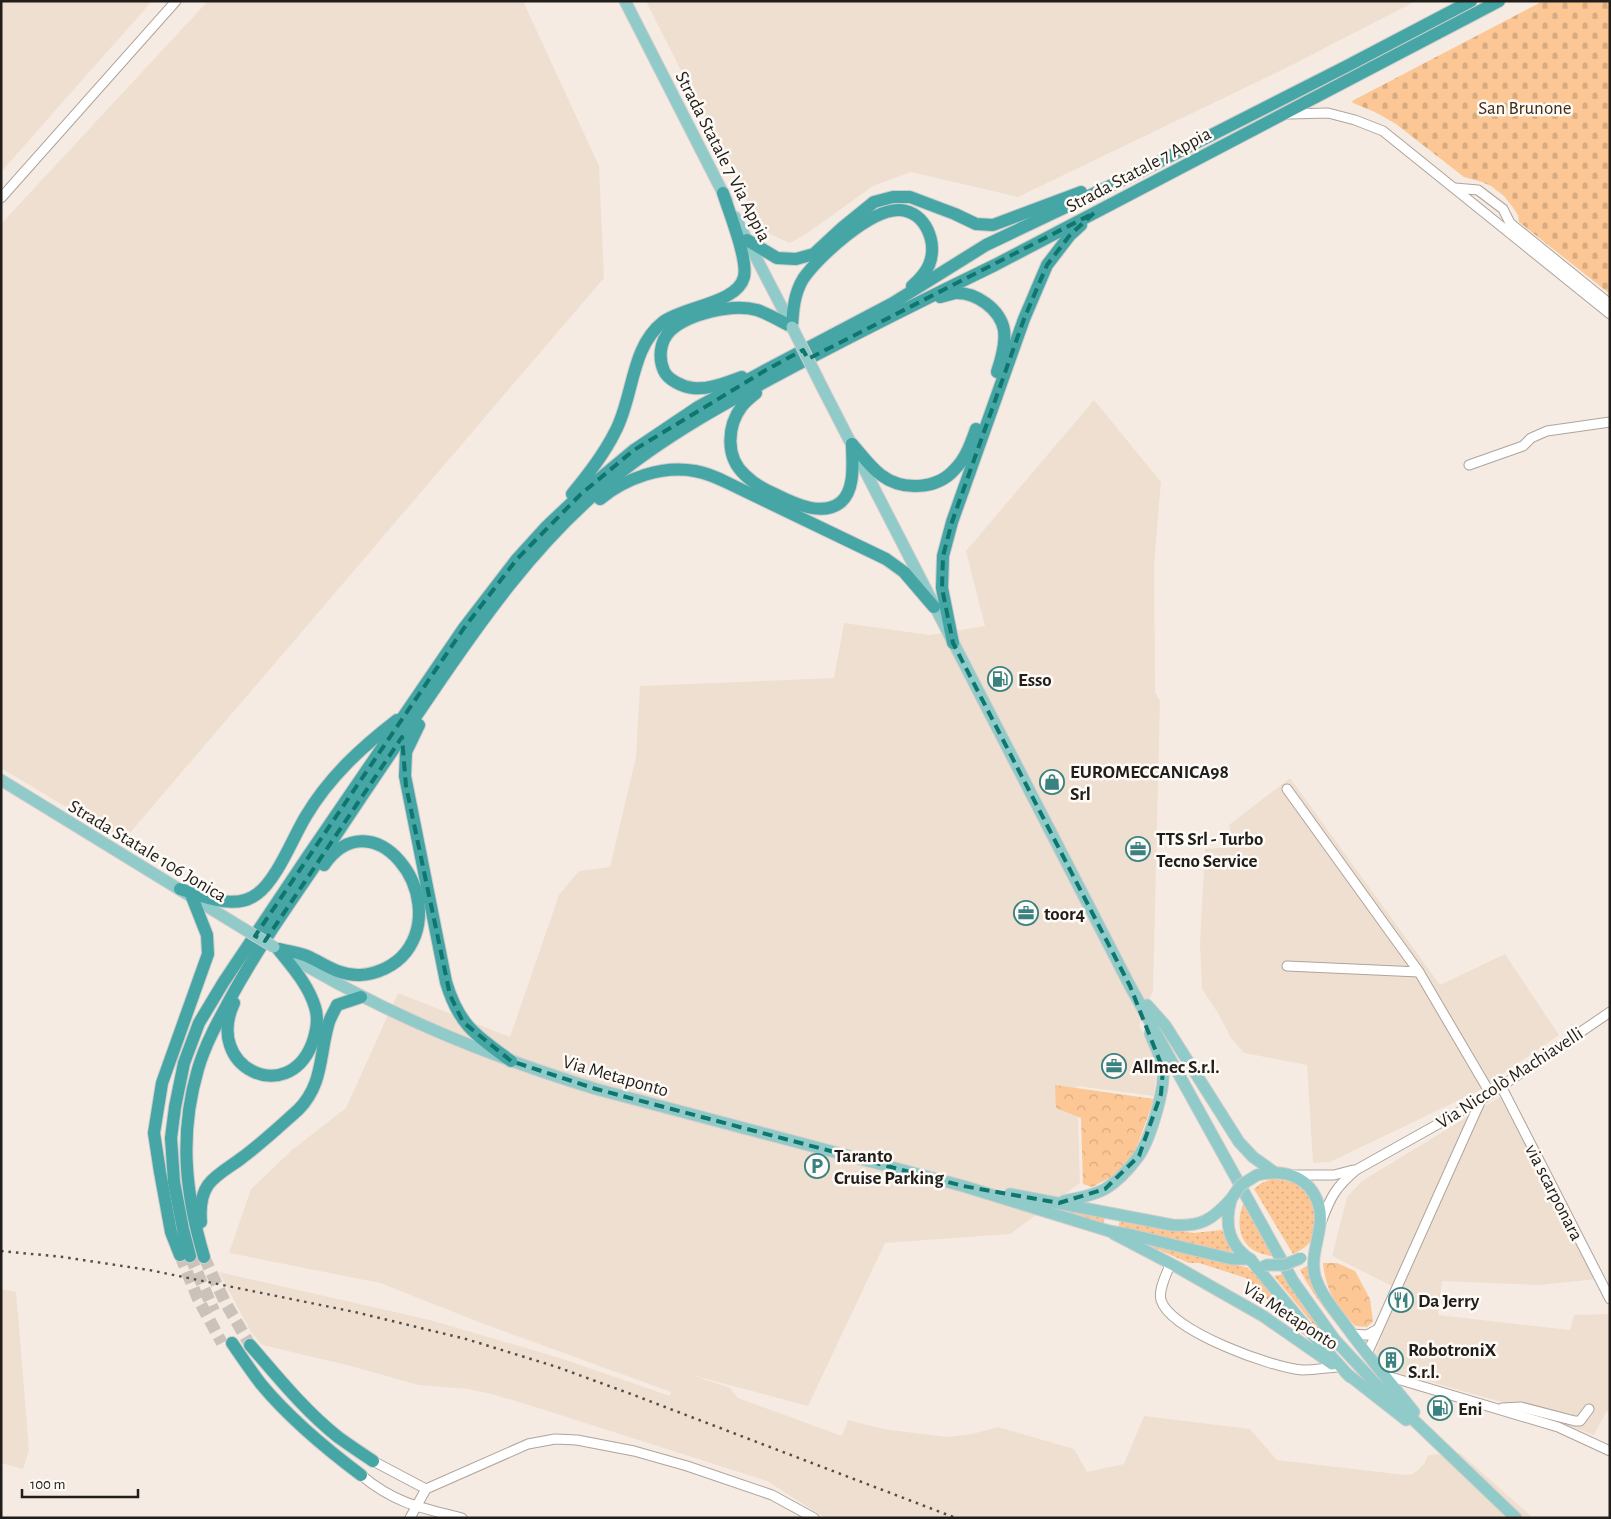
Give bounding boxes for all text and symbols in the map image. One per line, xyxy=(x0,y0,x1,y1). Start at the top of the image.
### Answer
street label: Strada Statale 7 Via Appia xyxy=(671,68,774,245)
park label: San Brunone xyxy=(1478,99,1572,118)
street label: Strada Statale 7 Appia xyxy=(1063,124,1214,217)
fuel station icon: Esso xyxy=(987,666,1013,692)
place label: Esso xyxy=(1018,671,1052,690)
place label: EUROMECCANICA98 Srl xyxy=(1070,763,1229,804)
shop icon: EUROMECCANICA98 Srl xyxy=(1039,769,1065,795)
street label: Strada Statale 106 Jonica xyxy=(65,797,230,906)
place label: TTS Srl - Turbo Tecno Service xyxy=(1156,830,1263,871)
office icon: TTS Srl - Turbo Tecno Service xyxy=(1125,836,1151,862)
office icon: toor4 xyxy=(1013,900,1039,926)
place label: toor4 xyxy=(1044,905,1086,924)
street label: Via Niccolò Machiavelli xyxy=(1433,1024,1586,1133)
street label: Via Metaponto xyxy=(560,1052,671,1101)
office icon: Allmec S.r.l. xyxy=(1101,1053,1127,1079)
place label: Allmec S.r.l. xyxy=(1132,1058,1220,1077)
street label: via scarponara xyxy=(1521,1141,1586,1244)
place label: Taranto Cruise Parking xyxy=(834,1147,944,1188)
parking icon: Taranto Cruise Parking xyxy=(804,1153,830,1179)
street label: Via Metaponto xyxy=(1239,1279,1341,1354)
restaurant icon: Da Jerry xyxy=(1388,1287,1414,1313)
place label: Da Jerry xyxy=(1418,1292,1480,1311)
place label: RobotroniX S.r.l. xyxy=(1408,1341,1497,1382)
building icon: RobotroniX S.r.l. xyxy=(1378,1347,1404,1373)
fuel station icon: Eni xyxy=(1427,1395,1453,1421)
place label: Eni xyxy=(1458,1400,1483,1419)
scale bar xyxy=(22,1466,139,1498)
text: 100 m xyxy=(30,1477,65,1492)

